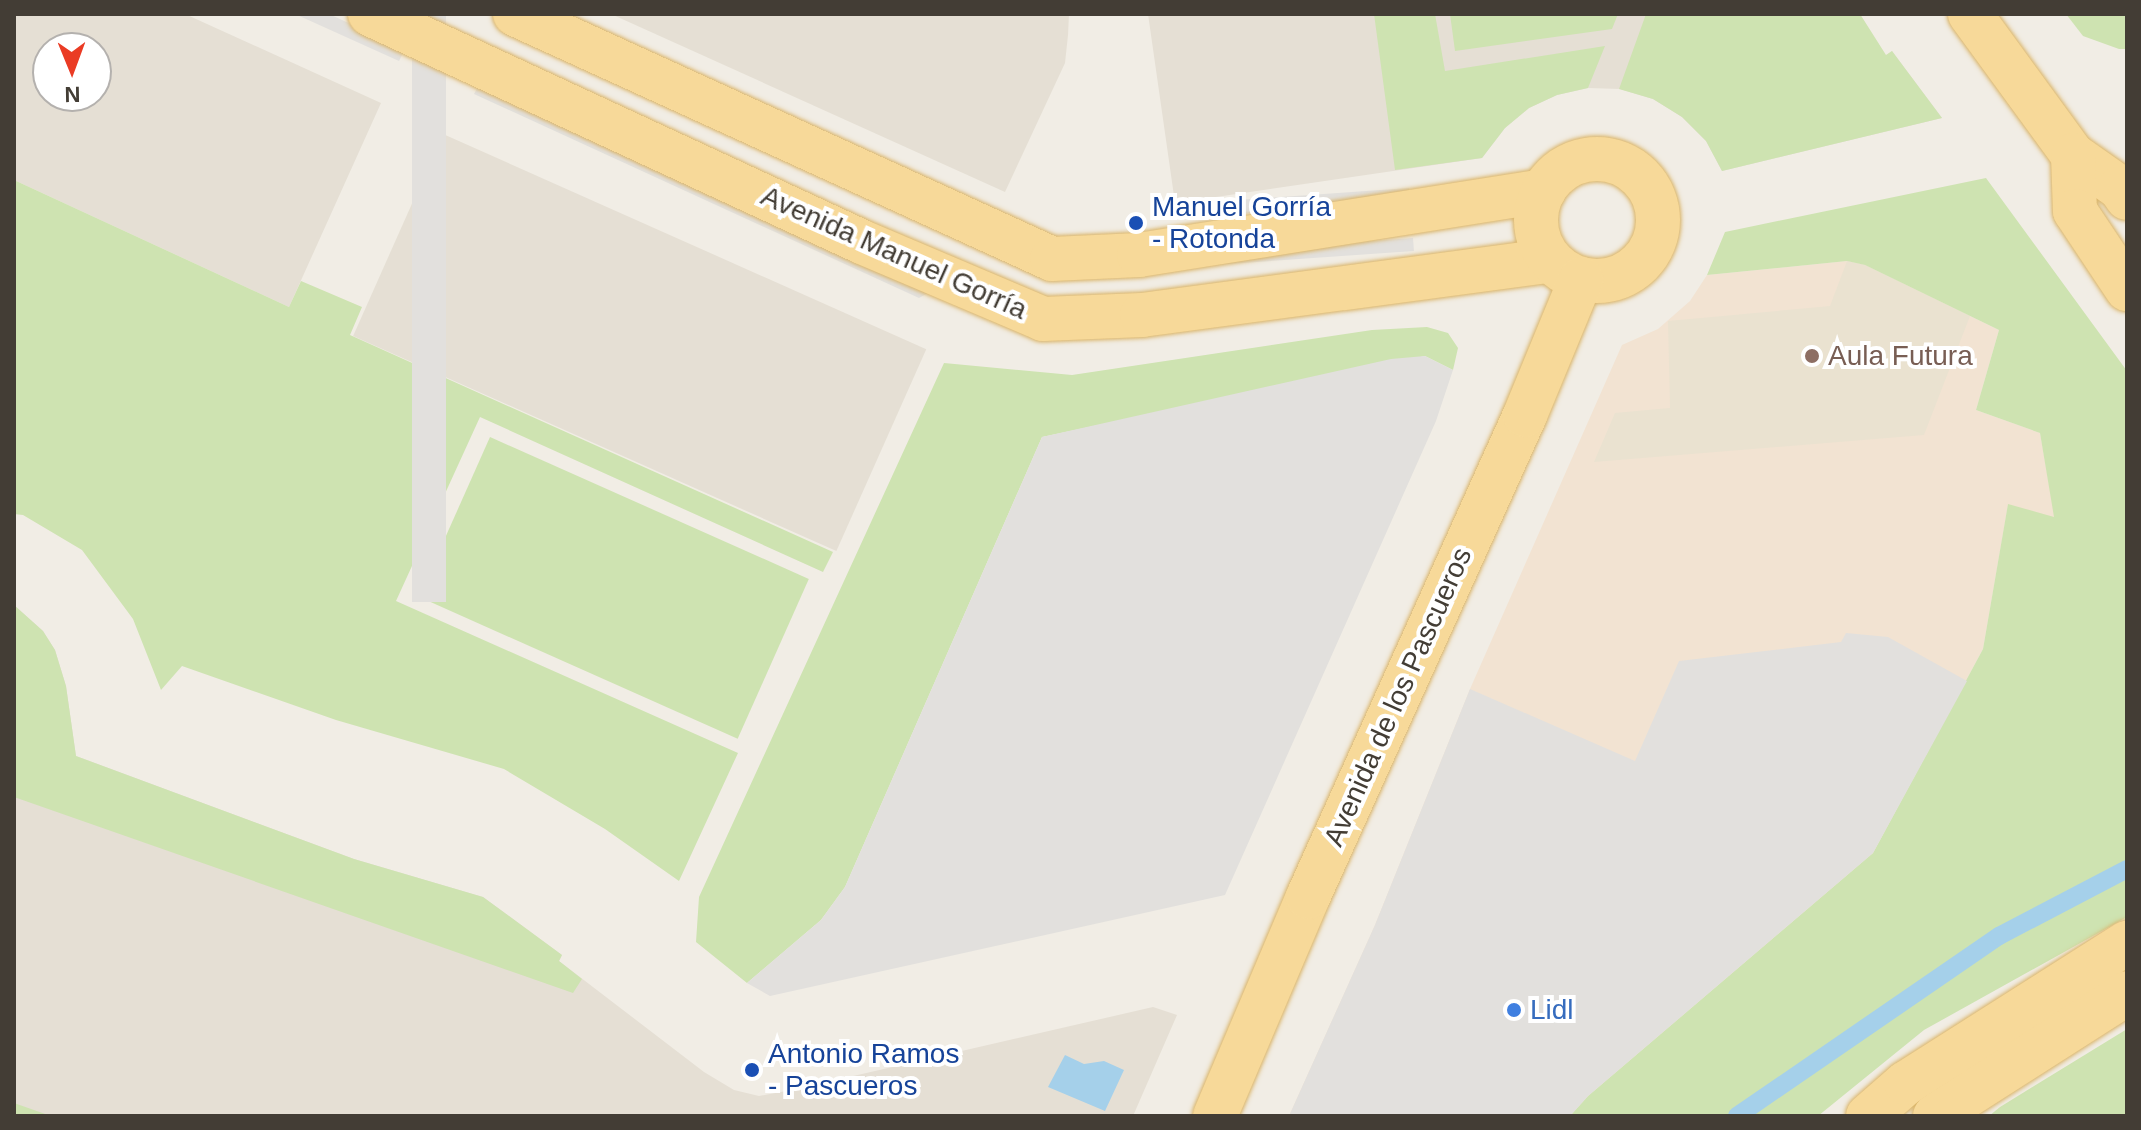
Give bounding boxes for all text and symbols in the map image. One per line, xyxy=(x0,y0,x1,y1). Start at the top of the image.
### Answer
north arrow xyxy=(32,32,112,112)
text: N xyxy=(64,82,81,107)
street label: Avenida Manuel Gorría xyxy=(756,179,1032,327)
place label: Manuel Gorría - Rotonda xyxy=(1152,190,1331,256)
marker: Manuel Gorría - Rotonda xyxy=(1127,214,1145,232)
place label: Aula Futura xyxy=(1828,339,1973,373)
marker: Aula Futura xyxy=(1803,347,1821,365)
street label: Avenida de los Pascueros xyxy=(1317,543,1479,851)
place label: Lidl xyxy=(1530,993,1574,1027)
marker: Lidl xyxy=(1505,1001,1523,1019)
place label: Antonio Ramos - Pascueros xyxy=(768,1037,959,1103)
marker: Antonio Ramos - Pascueros xyxy=(743,1061,761,1079)

